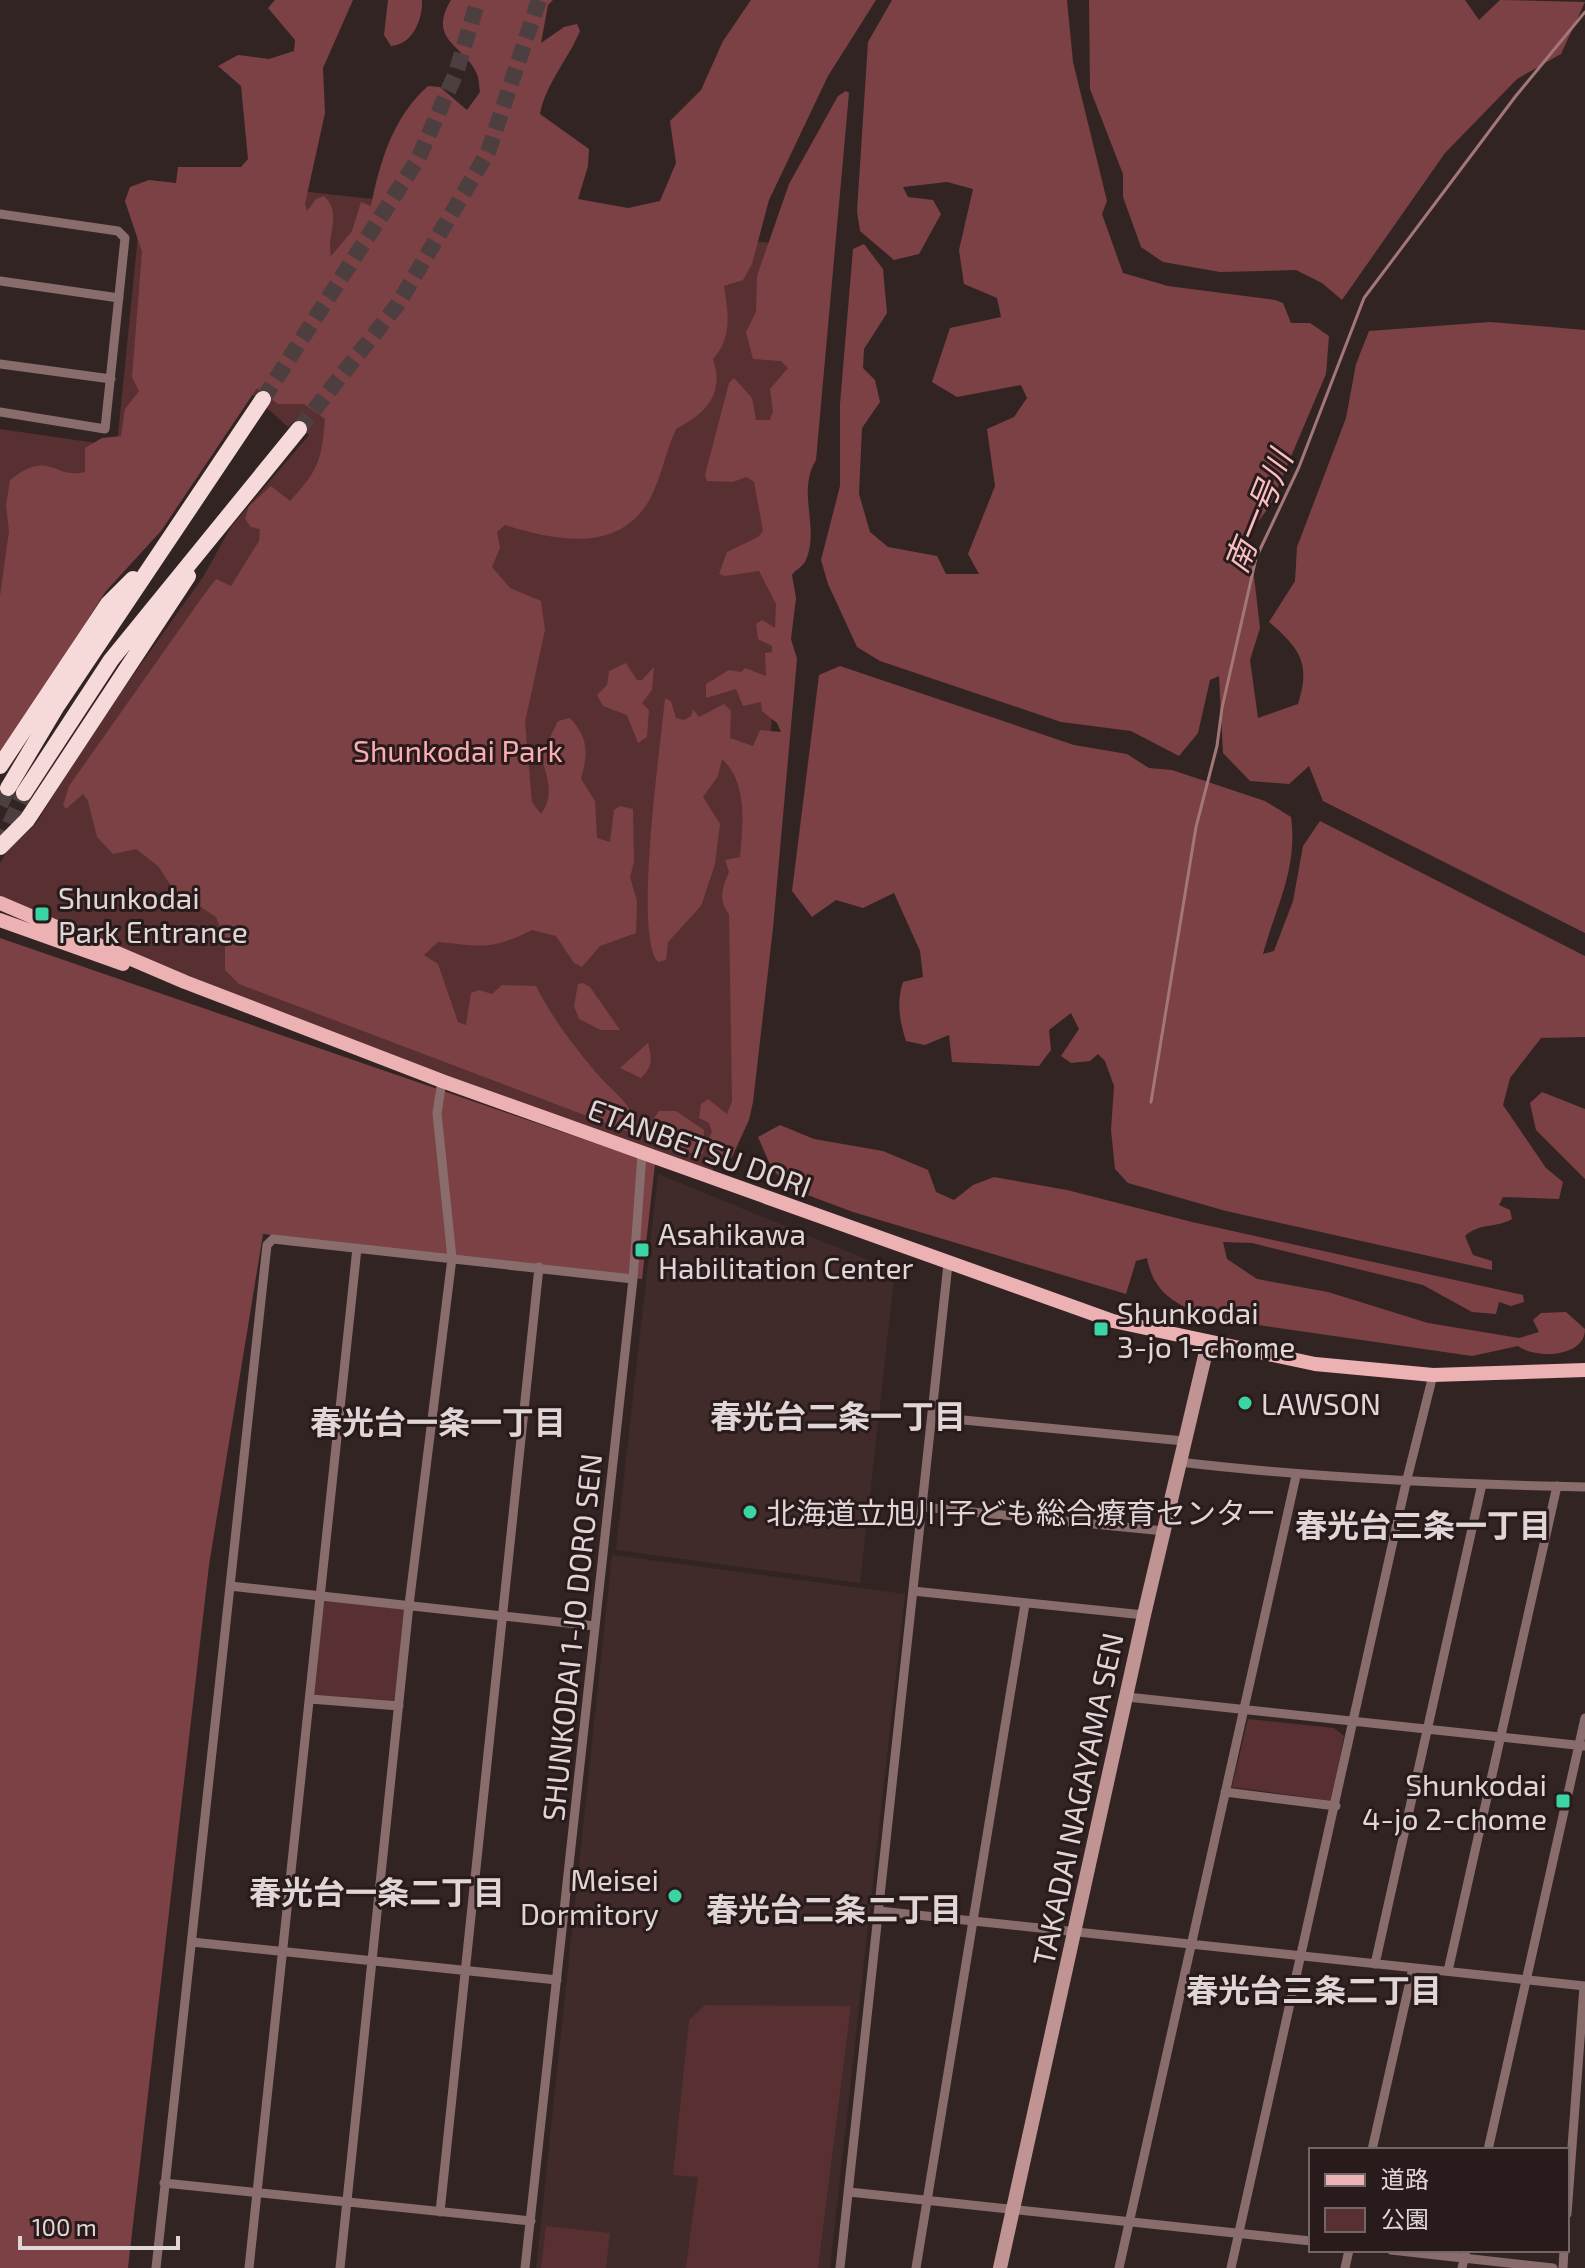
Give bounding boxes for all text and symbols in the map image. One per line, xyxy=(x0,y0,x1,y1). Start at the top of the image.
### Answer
water label: 南一号川 xyxy=(1215,442,1300,577)
park label: Shunkodai Park xyxy=(353,732,563,768)
place label: Shunkodai Park Entrance xyxy=(58,879,248,949)
marker: Shunkodai Park Entrance xyxy=(33,905,51,923)
street label: ETANBETSU DORI xyxy=(583,1090,817,1204)
place label: Asahikawa Habilitation Center xyxy=(658,1215,914,1285)
marker: Asahikawa Habilitation Center xyxy=(633,1241,651,1259)
place label: Shunkodai 3-jo 1-chome xyxy=(1117,1294,1295,1364)
marker: Shunkodai 3-jo 1-chome xyxy=(1092,1320,1110,1338)
place label: LAWSON xyxy=(1261,1385,1381,1421)
marker: LAWSON xyxy=(1236,1394,1254,1412)
district label: 春光台二条一丁目 xyxy=(710,1396,966,1434)
district label: 春光台一条一丁目 xyxy=(310,1402,566,1440)
street label: SHUNKODAI 1-JO DORO SEN xyxy=(534,1451,608,1823)
place label: 北海道立旭川子ども総合療育センター xyxy=(766,1494,1276,1530)
marker: 北海道立旭川子ども総合療育センター xyxy=(741,1503,759,1521)
district label: 春光台三条一丁目 xyxy=(1295,1505,1551,1543)
street label: TAKADAI NAGAYAMA SEN xyxy=(1024,1629,1130,1969)
place label: Shunkodai 4-jo 2-chome xyxy=(1362,1766,1547,1836)
marker: Shunkodai 4-jo 2-chome xyxy=(1554,1792,1572,1810)
place label: Meisei Dormitory xyxy=(520,1861,659,1931)
district label: 春光台一条二丁目 xyxy=(249,1872,505,1910)
marker: Meisei Dormitory xyxy=(666,1887,684,1905)
district label: 春光台二条二丁目 xyxy=(706,1889,962,1927)
district label: 春光台三条二丁目 xyxy=(1186,1970,1442,2008)
legend xyxy=(1309,2148,1569,2252)
text: 道路 xyxy=(1381,2164,1429,2193)
scale bar xyxy=(20,2200,178,2250)
text: 公園 xyxy=(1381,2204,1429,2233)
text: 100 m xyxy=(32,2212,97,2241)

